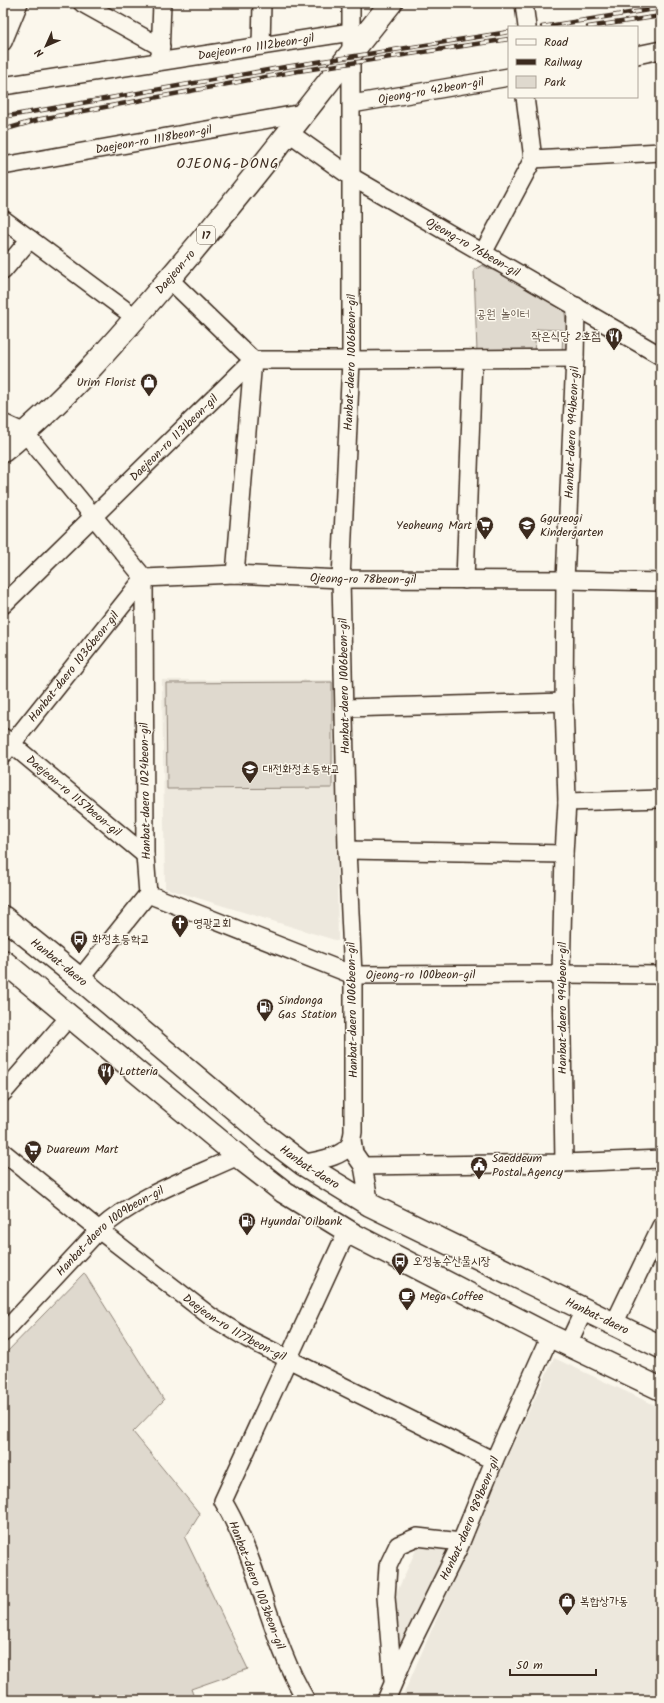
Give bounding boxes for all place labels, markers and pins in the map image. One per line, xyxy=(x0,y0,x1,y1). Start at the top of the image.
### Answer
restaurant icon: 작은식당 2호점 xyxy=(604,326,624,351)
place label: 작은식당 2호점 xyxy=(531,327,601,346)
shop icon: Urim Florist xyxy=(139,372,159,397)
place label: Urim Florist xyxy=(76,373,136,392)
place label: Ggureogi Kindergarten xyxy=(540,509,603,542)
supermarket icon: Yeoheung Mart xyxy=(475,515,495,540)
school or university icon: Ggureogi Kindergarten xyxy=(517,515,537,540)
place label: Yeoheung Mart xyxy=(396,516,472,535)
school or university icon: 대전화정초등학교 xyxy=(240,759,260,784)
place label: 대전화정초등학교 xyxy=(263,760,340,779)
church icon: 영광교회 xyxy=(170,913,190,938)
place label: 영광교회 xyxy=(193,914,232,933)
bus stop icon: 화정초등학교 xyxy=(69,929,89,954)
place label: 화정초등학교 xyxy=(92,930,150,949)
place label: Sindonga Gas Station xyxy=(278,991,337,1024)
fuel station icon: Sindonga Gas Station xyxy=(255,997,275,1022)
restaurant icon: Lotteria xyxy=(96,1061,116,1086)
place label: Lotteria xyxy=(119,1062,159,1081)
supermarket icon: Duareum Mart xyxy=(23,1139,43,1164)
place label: Duareum Mart xyxy=(46,1140,119,1159)
place label: Saeddeum Postal Agency xyxy=(492,1149,563,1182)
public building icon: Saeddeum Postal Agency xyxy=(469,1155,489,1180)
fuel station icon: Hyundai Oilbank xyxy=(237,1211,257,1236)
place label: Hyundai Oilbank xyxy=(260,1212,343,1231)
bus stop icon: 오정농수산물시장 xyxy=(390,1251,410,1276)
place label: 오정농수산물시장 xyxy=(413,1252,491,1271)
cafe icon: Mega Coffee xyxy=(397,1286,417,1311)
place label: Mega Coffee xyxy=(420,1287,484,1306)
shop icon: 복합상가동 xyxy=(557,1591,577,1616)
place label: 복합상가동 xyxy=(580,1592,628,1611)

